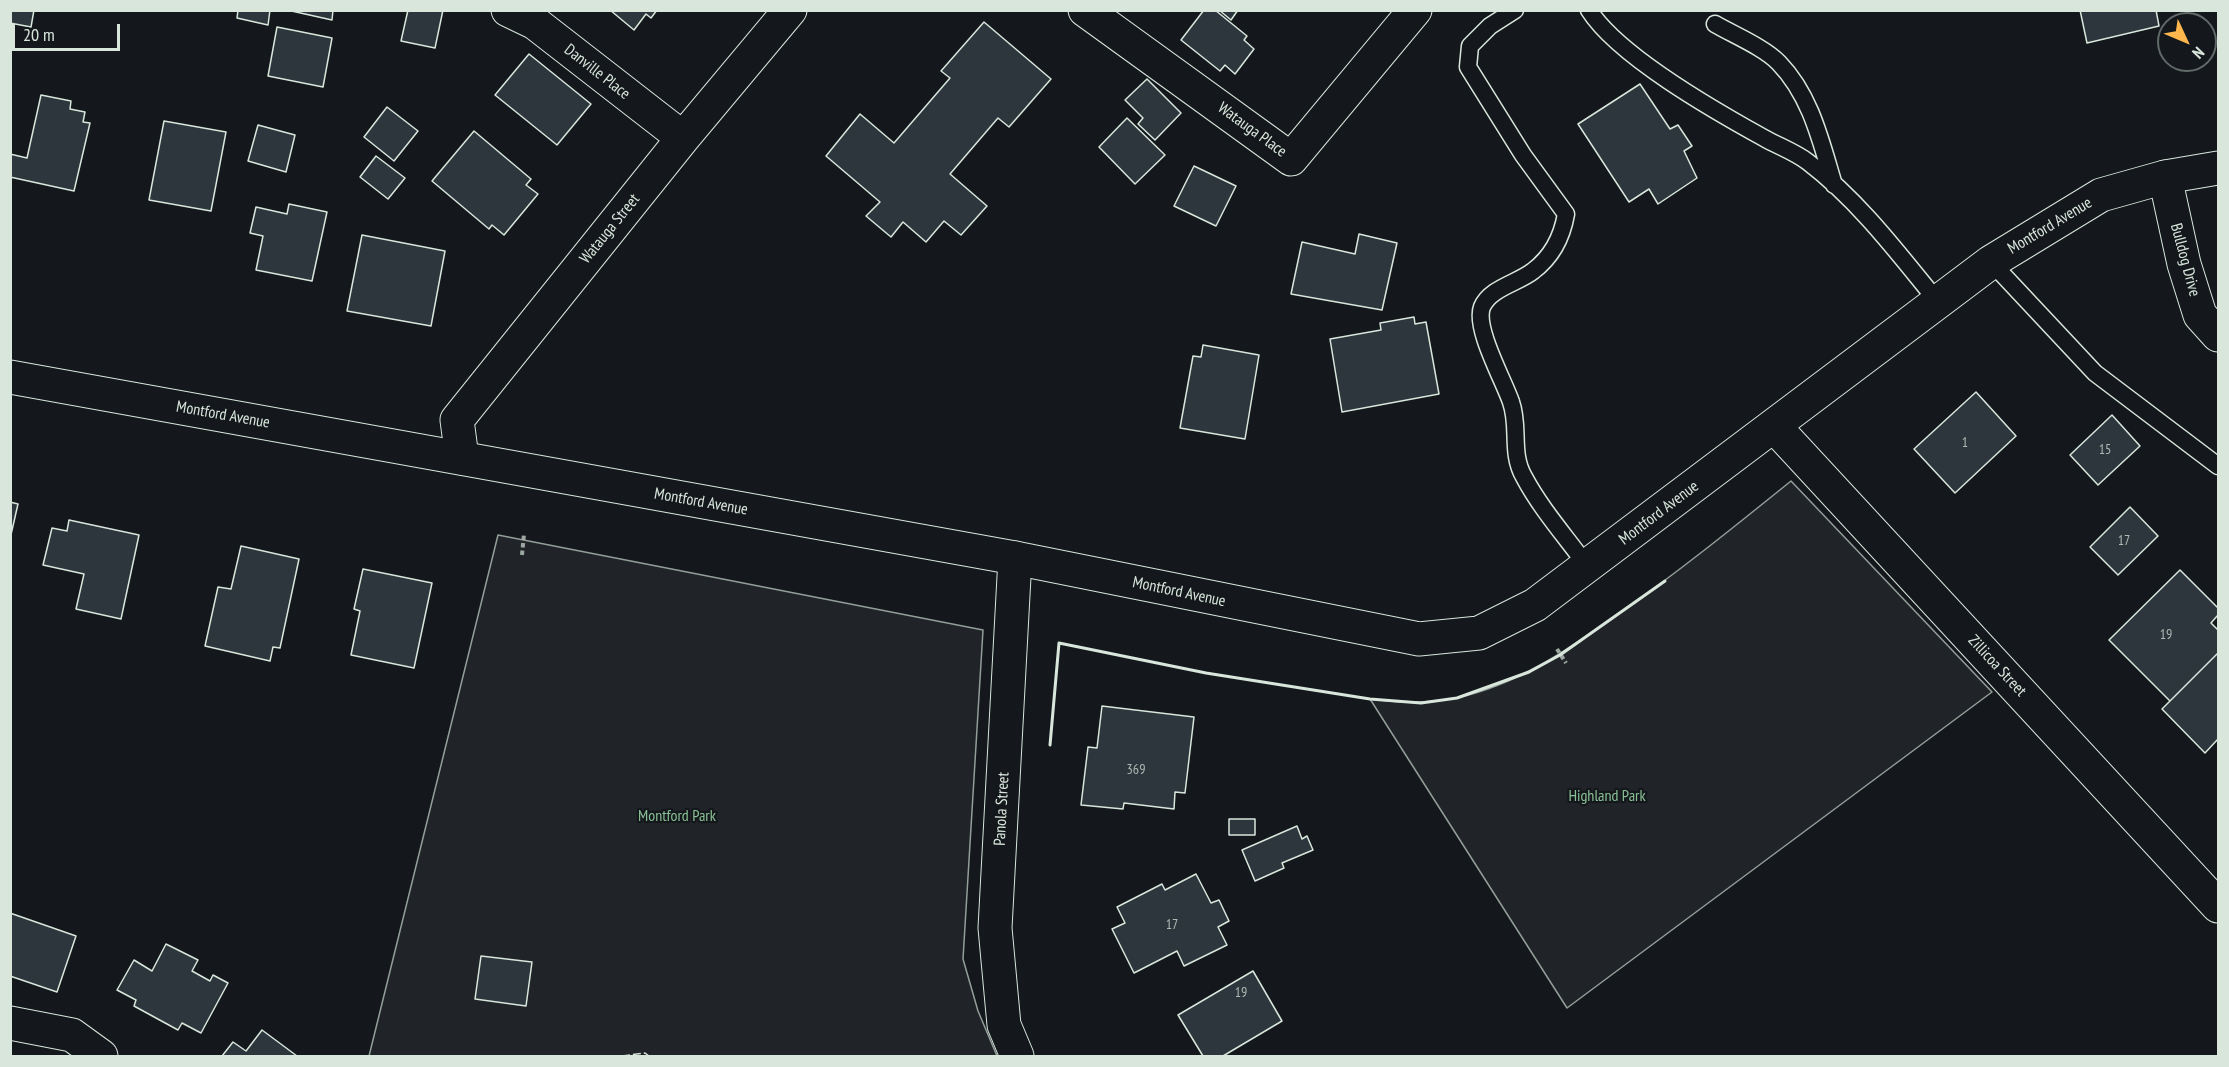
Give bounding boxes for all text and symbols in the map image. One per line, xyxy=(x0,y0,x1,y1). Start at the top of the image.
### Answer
scale bar xyxy=(15,12,123,50)
north arrow xyxy=(2157,12,2217,72)
text: 20 m xyxy=(23,23,55,46)
street label: Danville Place xyxy=(560,40,634,104)
text: N xyxy=(2188,43,2209,63)
street label: Watauga Place xyxy=(1214,99,1290,161)
street label: Watauga Street xyxy=(576,190,644,268)
street label: Montford Avenue xyxy=(2005,193,2095,259)
street label: Bulldog Drive xyxy=(2166,221,2204,299)
street label: Montford Avenue xyxy=(175,397,271,433)
house number: 1 xyxy=(1962,435,1968,451)
house number: 15 xyxy=(2099,442,2111,458)
street label: Montford Avenue xyxy=(1615,477,1703,549)
street label: Montford Avenue xyxy=(653,484,749,520)
house number: 17 xyxy=(2118,533,2130,549)
street label: Montford Avenue xyxy=(1131,573,1227,611)
house number: 19 xyxy=(2160,627,2172,643)
street label: Zillicoa Street xyxy=(1964,631,2030,701)
house number: 369 xyxy=(1127,762,1145,778)
street label: Panola Street xyxy=(990,772,1014,846)
park label: Highland Park xyxy=(1568,786,1646,806)
park label: Montford Park xyxy=(638,806,716,826)
house number: 17 xyxy=(1166,917,1178,933)
house number: 19 xyxy=(1235,985,1247,1001)

